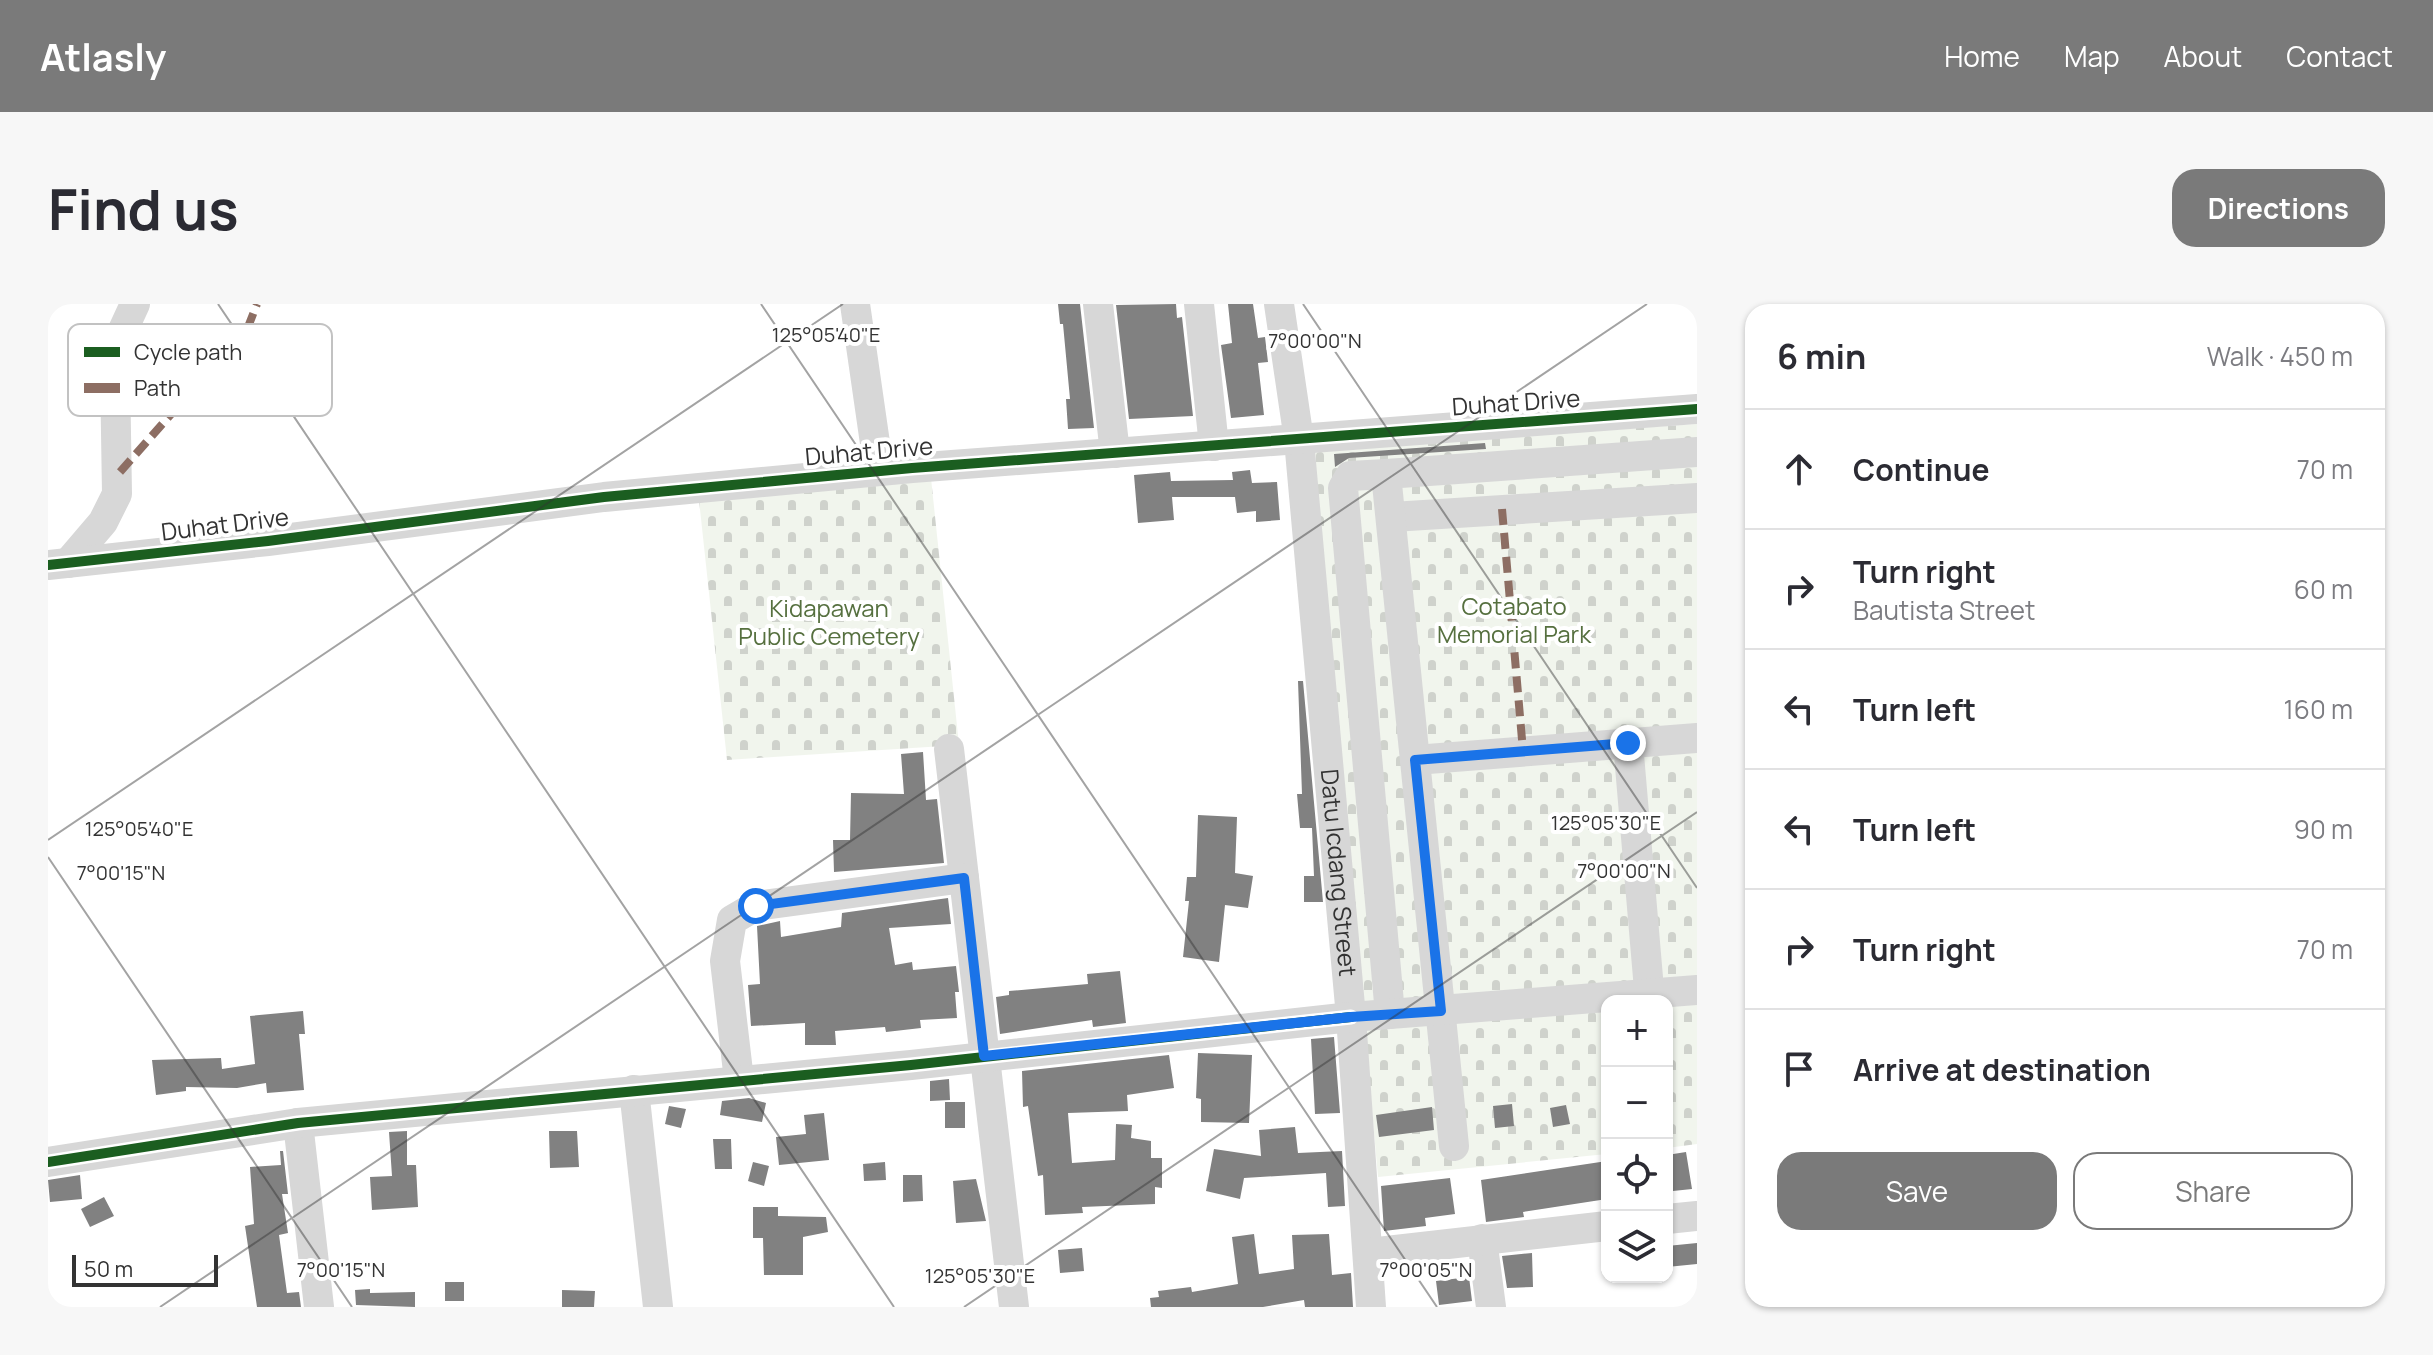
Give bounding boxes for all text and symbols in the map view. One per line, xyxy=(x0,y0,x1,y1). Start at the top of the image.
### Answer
text: Atlasly xyxy=(40,30,166,82)
text: Home xyxy=(1944,37,2020,75)
text: Map xyxy=(2064,37,2120,75)
text: About xyxy=(2164,37,2242,75)
text: Contact xyxy=(2286,37,2393,75)
button: Directions xyxy=(2172,169,2385,247)
text: Find us xyxy=(48,170,239,247)
text: 125°05'40"E xyxy=(772,321,880,348)
legend xyxy=(68,324,332,416)
text: 7°00'00"N xyxy=(1268,327,1362,354)
text: 6 min xyxy=(1777,333,1866,379)
text: Cycle path xyxy=(134,337,242,367)
text: Walk · 450 m xyxy=(2207,338,2353,374)
text: Path xyxy=(134,373,181,403)
street label: Duhat Drive xyxy=(1451,381,1581,422)
street label: Duhat Drive xyxy=(803,428,934,473)
icon: ahead xyxy=(1777,447,1821,491)
text: Continue xyxy=(1853,449,1989,490)
text: 70 m xyxy=(2297,451,2353,487)
street label: Duhat Drive xyxy=(159,499,291,548)
text: Turn right xyxy=(1853,551,1996,592)
icon: right xyxy=(1777,567,1821,611)
text: 60 m xyxy=(2294,571,2353,607)
park label: Cotabato Memorial Park xyxy=(1437,589,1592,650)
park label: Kidapawan Public Cemetery xyxy=(738,591,920,652)
text: Bautista Street xyxy=(1853,592,2035,628)
icon: left xyxy=(1777,687,1821,731)
text: Turn left xyxy=(1853,689,1976,730)
text: 160 m xyxy=(2284,691,2353,727)
route end xyxy=(1610,725,1646,761)
street label: Datu Icdang Street xyxy=(1314,768,1365,978)
icon: left xyxy=(1777,807,1821,851)
text: 125°05'30"E xyxy=(1551,809,1661,836)
text: Turn left xyxy=(1853,809,1976,850)
text: 90 m xyxy=(2294,811,2353,847)
text: 125°05'40"E xyxy=(85,815,193,842)
text: 7°00'00"N xyxy=(1577,857,1671,884)
text: 7°00'15"N xyxy=(77,859,165,886)
route start xyxy=(738,888,774,924)
icon: right xyxy=(1777,927,1821,971)
text: Turn right xyxy=(1853,929,1996,970)
text: 70 m xyxy=(2297,931,2353,967)
map controls xyxy=(1601,995,1673,1283)
button: + xyxy=(1601,995,1673,1067)
icon: arrive xyxy=(1777,1047,1821,1091)
text: Arrive at destination xyxy=(1853,1049,2151,1090)
button: − xyxy=(1601,1067,1673,1139)
button: locate xyxy=(1601,1139,1673,1211)
button: Save xyxy=(1777,1152,2057,1230)
button: Share xyxy=(2073,1152,2353,1230)
button: layers xyxy=(1601,1211,1673,1283)
scale bar xyxy=(72,1251,218,1287)
text: 50 m xyxy=(84,1254,133,1284)
text: 7°00'15"N xyxy=(297,1256,385,1283)
text: 7°00'05"N xyxy=(1380,1256,1473,1283)
text: 125°05'30"E xyxy=(925,1262,1035,1289)

